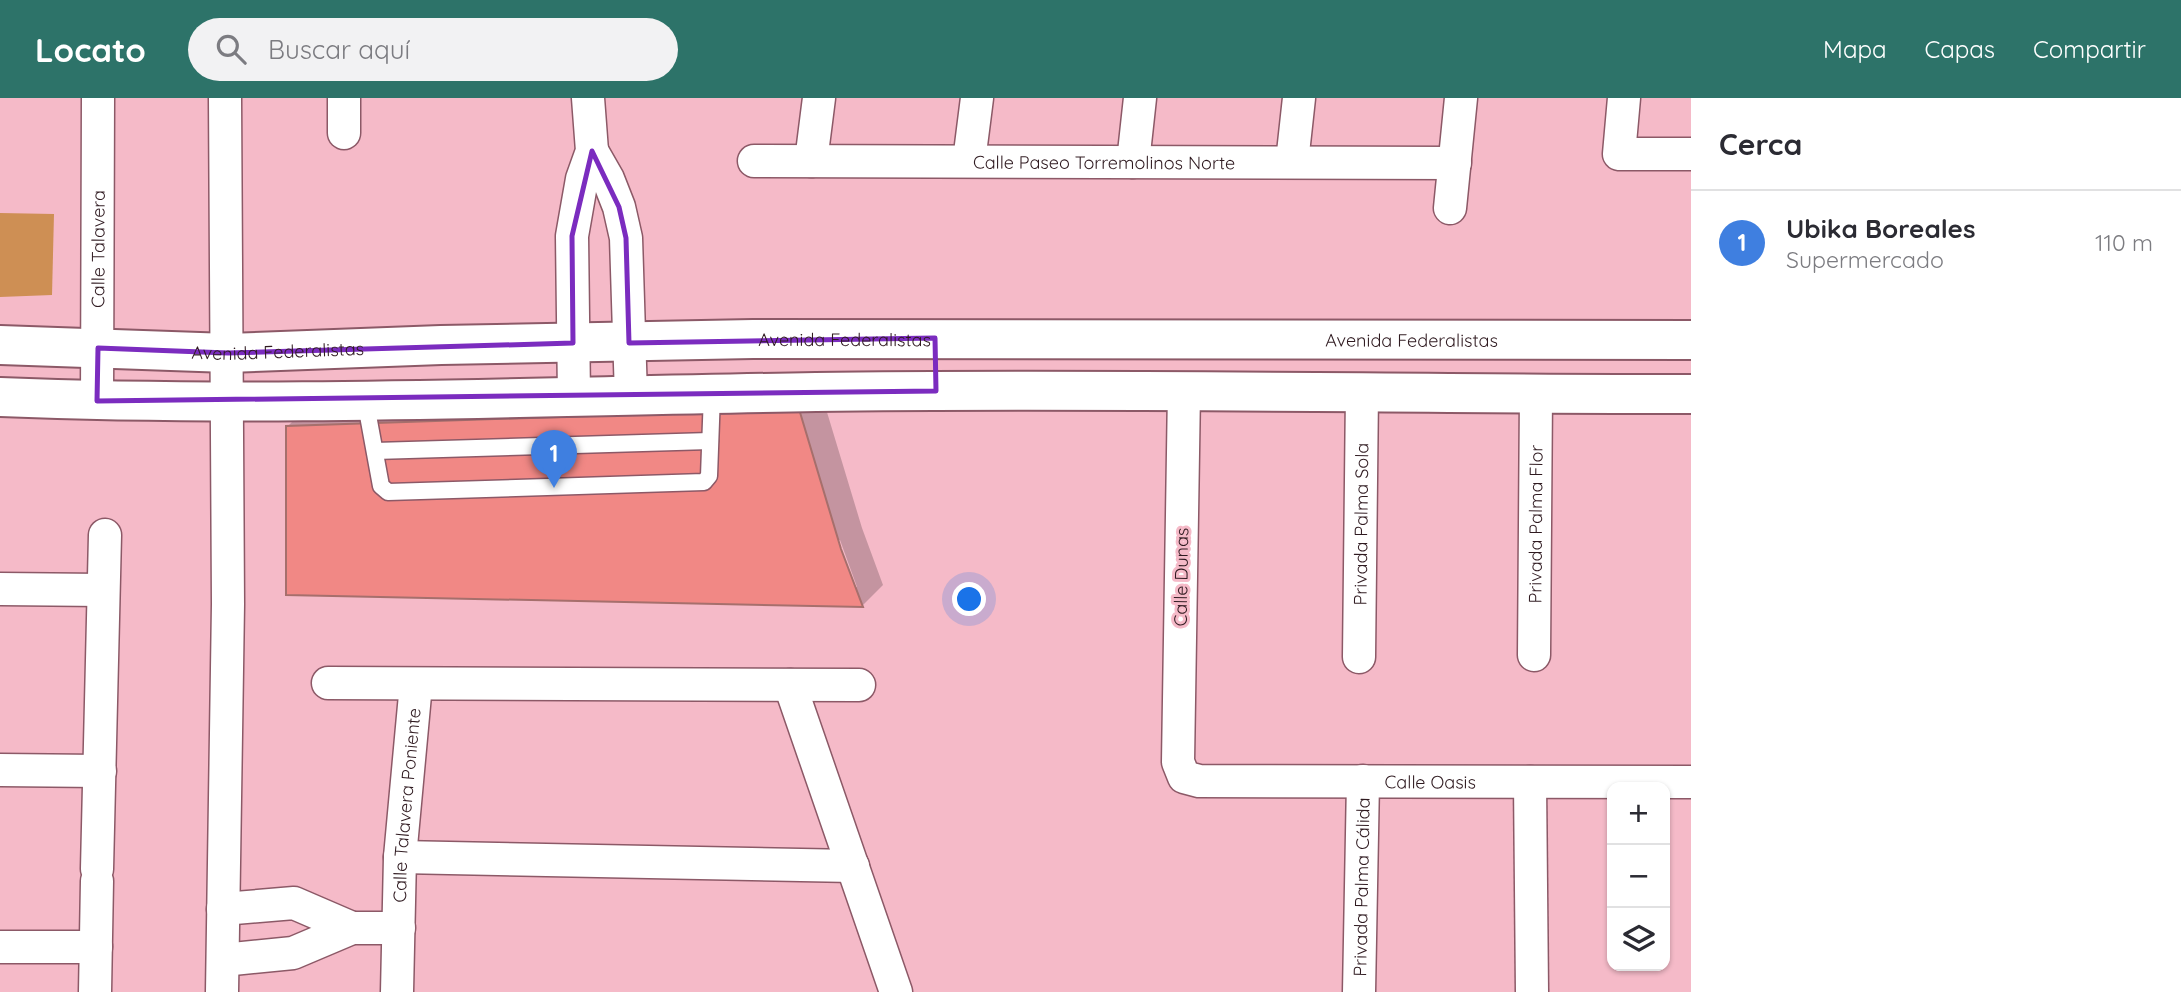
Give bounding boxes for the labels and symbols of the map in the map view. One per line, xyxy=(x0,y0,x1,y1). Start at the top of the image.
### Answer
street label: Calle Paseo Torremolinos Norte xyxy=(973,150,1235,174)
street label: Calle Talavera xyxy=(86,190,109,308)
street label: Avenida Federalistas xyxy=(758,328,931,351)
street label: Avenida Federalistas xyxy=(1325,328,1498,351)
street label: Avenida Federalistas xyxy=(191,336,364,365)
pin: 1 xyxy=(531,430,577,488)
street label: Privada Palma Sola xyxy=(1348,443,1373,606)
street label: Privada Palma Flor xyxy=(1523,445,1547,603)
street label: Calle Dunas xyxy=(1169,527,1193,627)
your location xyxy=(952,582,986,616)
street label: Calle Talavera Poniente xyxy=(387,707,425,903)
street label: Calle Oasis xyxy=(1385,770,1476,793)
street label: Privada Palma Cálida xyxy=(1348,797,1374,977)

